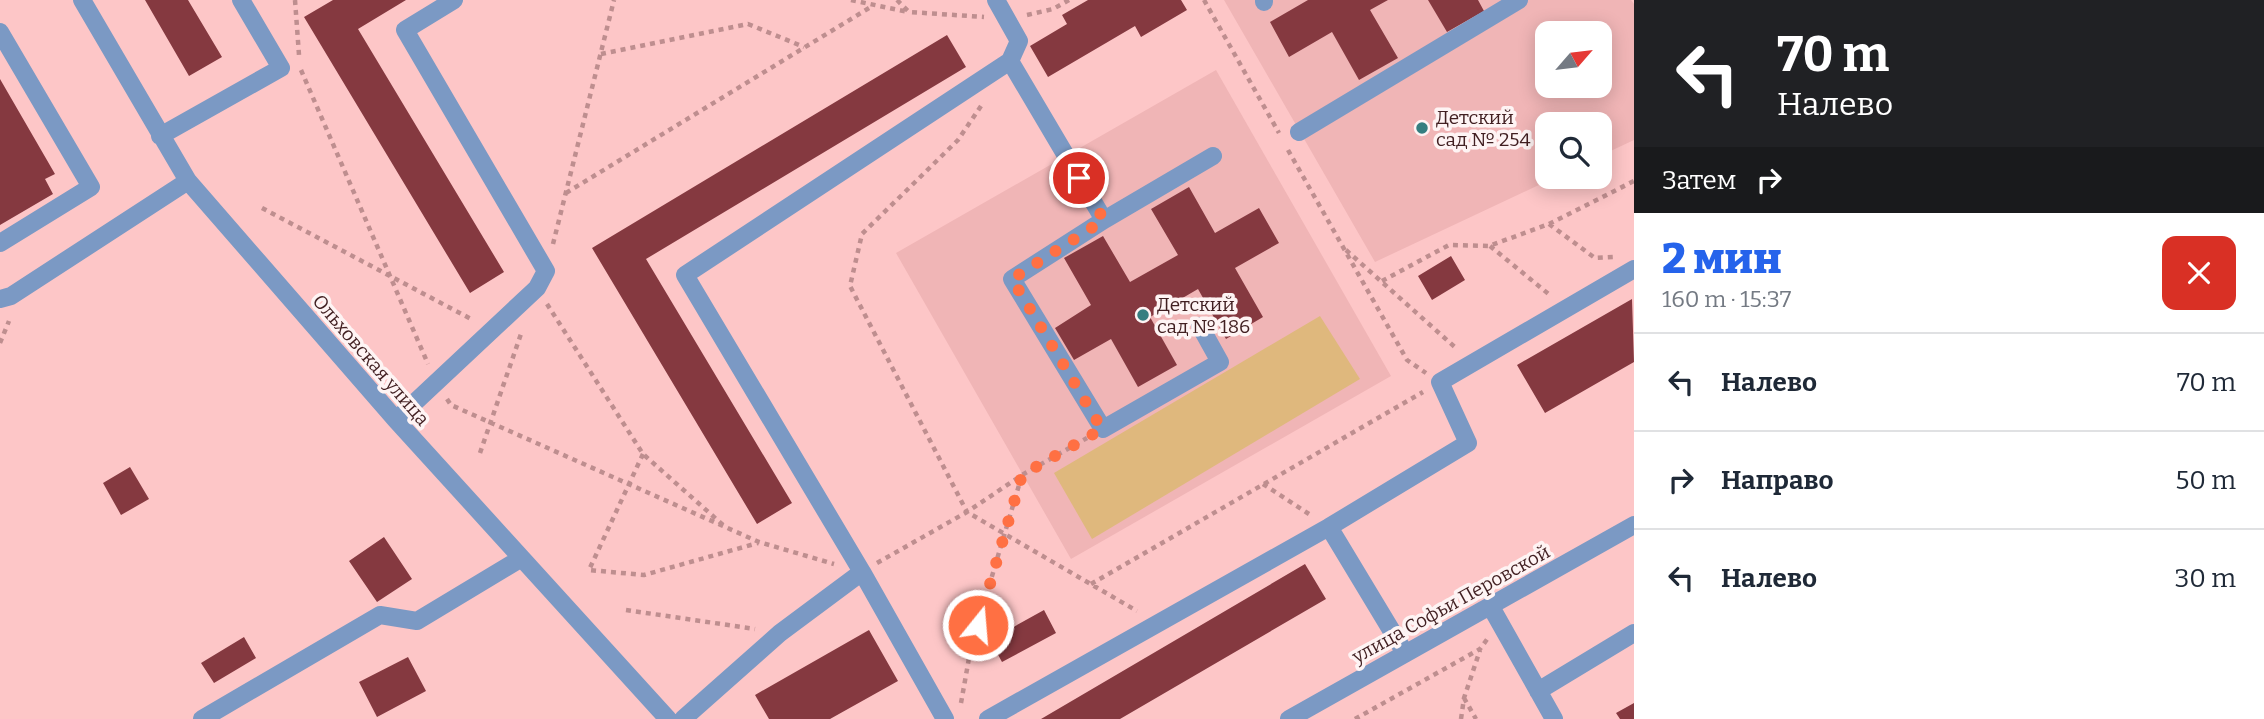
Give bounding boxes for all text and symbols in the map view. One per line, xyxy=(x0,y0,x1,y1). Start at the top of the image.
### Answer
north arrow xyxy=(1535,21,1612,98)
map controls xyxy=(1535,21,1612,189)
text: 70 m xyxy=(1777,25,1889,84)
icon: left xyxy=(1662,28,1753,119)
text: Налево xyxy=(1777,85,1893,123)
place label: Детский сад № 254 xyxy=(1436,106,1531,151)
button: search xyxy=(1535,112,1612,189)
marker: Детский сад № 254 xyxy=(1414,120,1430,136)
pin xyxy=(1049,148,1109,208)
icon: arrive xyxy=(1060,159,1098,197)
icon: right xyxy=(1750,161,1788,199)
text: Затем xyxy=(1662,165,1736,196)
text: 2 мин xyxy=(1662,234,1782,284)
button: close xyxy=(2162,236,2236,310)
text: 160 m · 15:37 xyxy=(1662,285,1791,313)
street label: Ольховская улица xyxy=(308,290,435,431)
place label: Детский сад № 186 xyxy=(1157,293,1250,338)
marker: Детский сад № 186 xyxy=(1135,307,1151,323)
icon: left xyxy=(1662,363,1700,401)
text: Налево xyxy=(1721,367,1817,398)
text: 70 m xyxy=(2177,367,2236,398)
icon: right xyxy=(1662,461,1700,499)
text: Направо xyxy=(1721,465,1834,496)
text: 50 m xyxy=(2175,465,2236,496)
street label: улица Софьи Перовской xyxy=(1347,540,1554,669)
icon: left xyxy=(1662,559,1700,597)
text: Налево xyxy=(1721,563,1817,594)
text: 30 m xyxy=(2175,563,2236,594)
position arrow xyxy=(941,588,1015,662)

